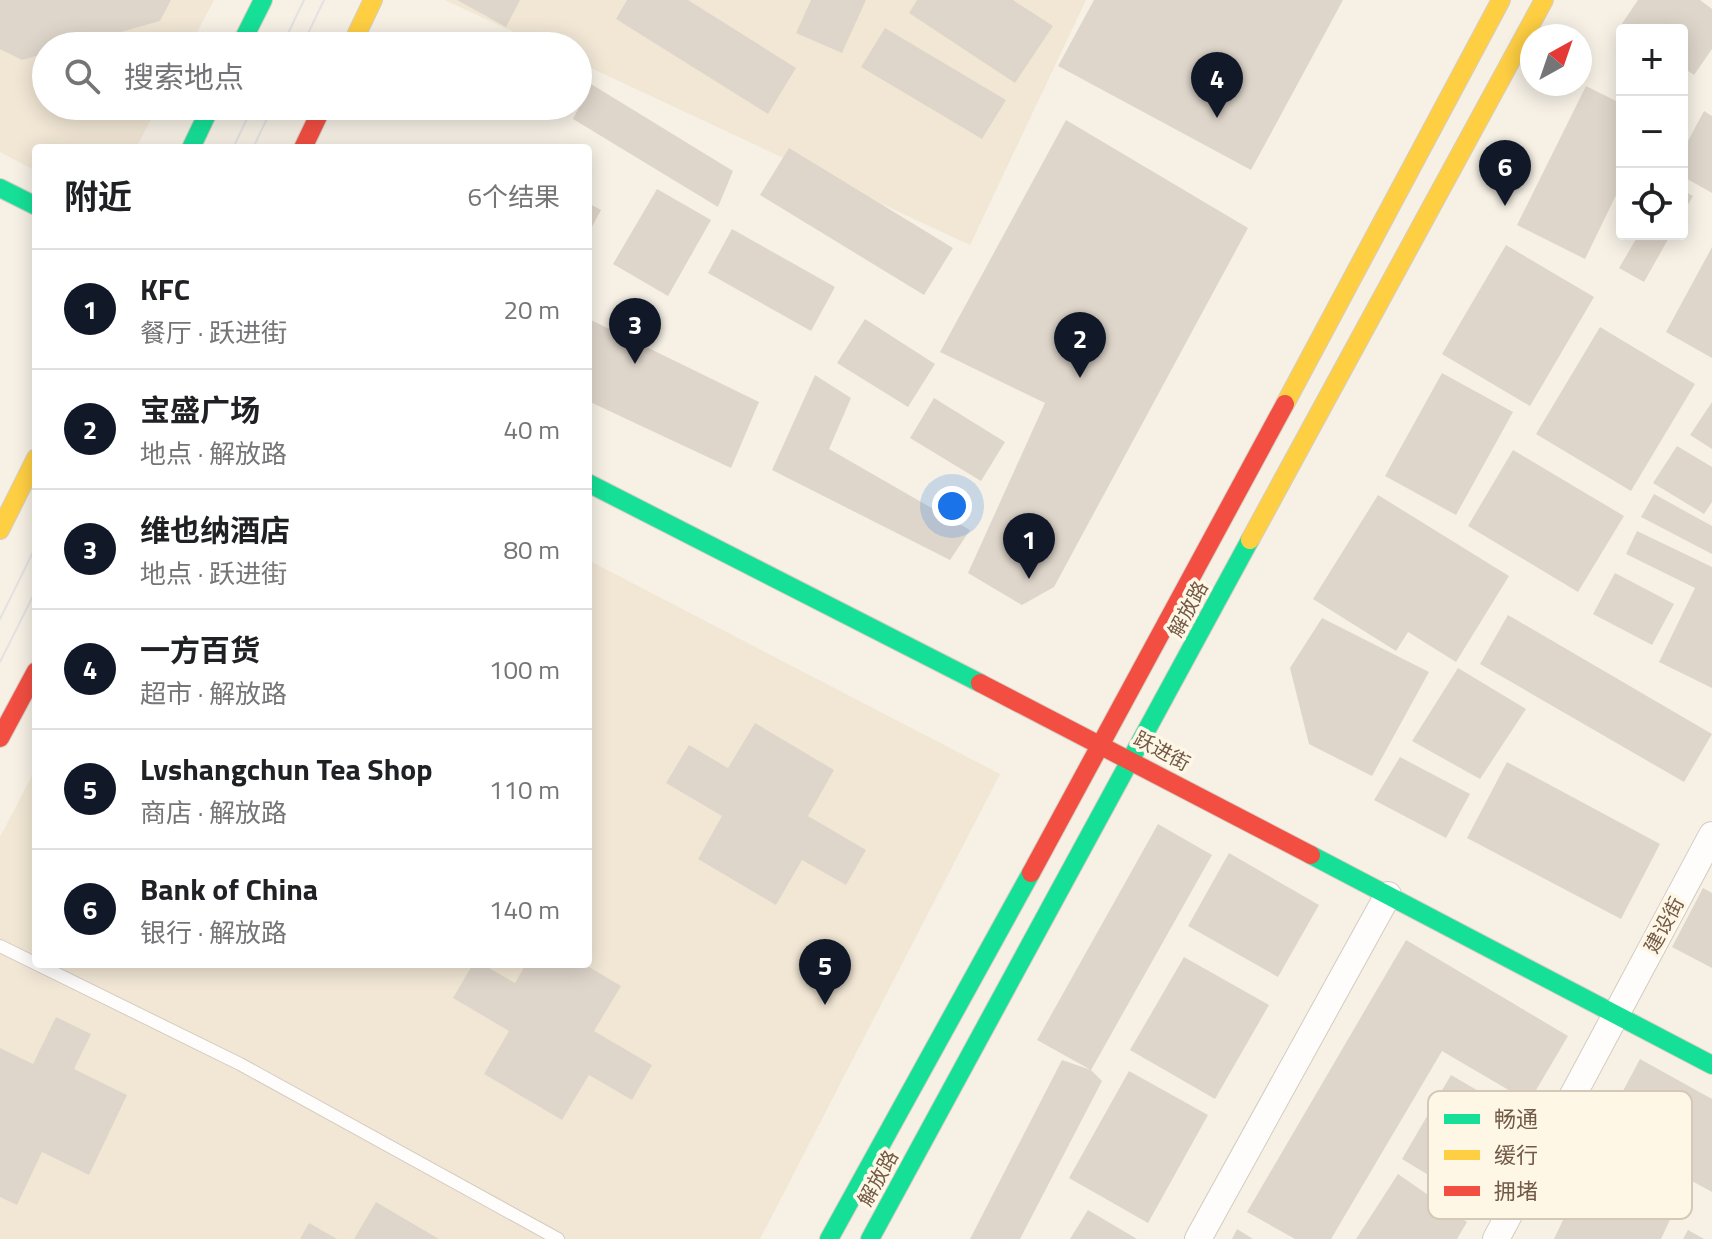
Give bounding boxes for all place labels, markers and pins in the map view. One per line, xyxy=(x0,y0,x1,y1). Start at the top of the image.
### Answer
pin: 4 xyxy=(1191,52,1243,118)
pin: 6 xyxy=(1479,140,1531,206)
pin: 3 xyxy=(609,298,661,364)
pin: 2 xyxy=(1054,312,1106,378)
pin: 1 xyxy=(1003,513,1055,579)
pin: 5 xyxy=(799,939,851,1005)

